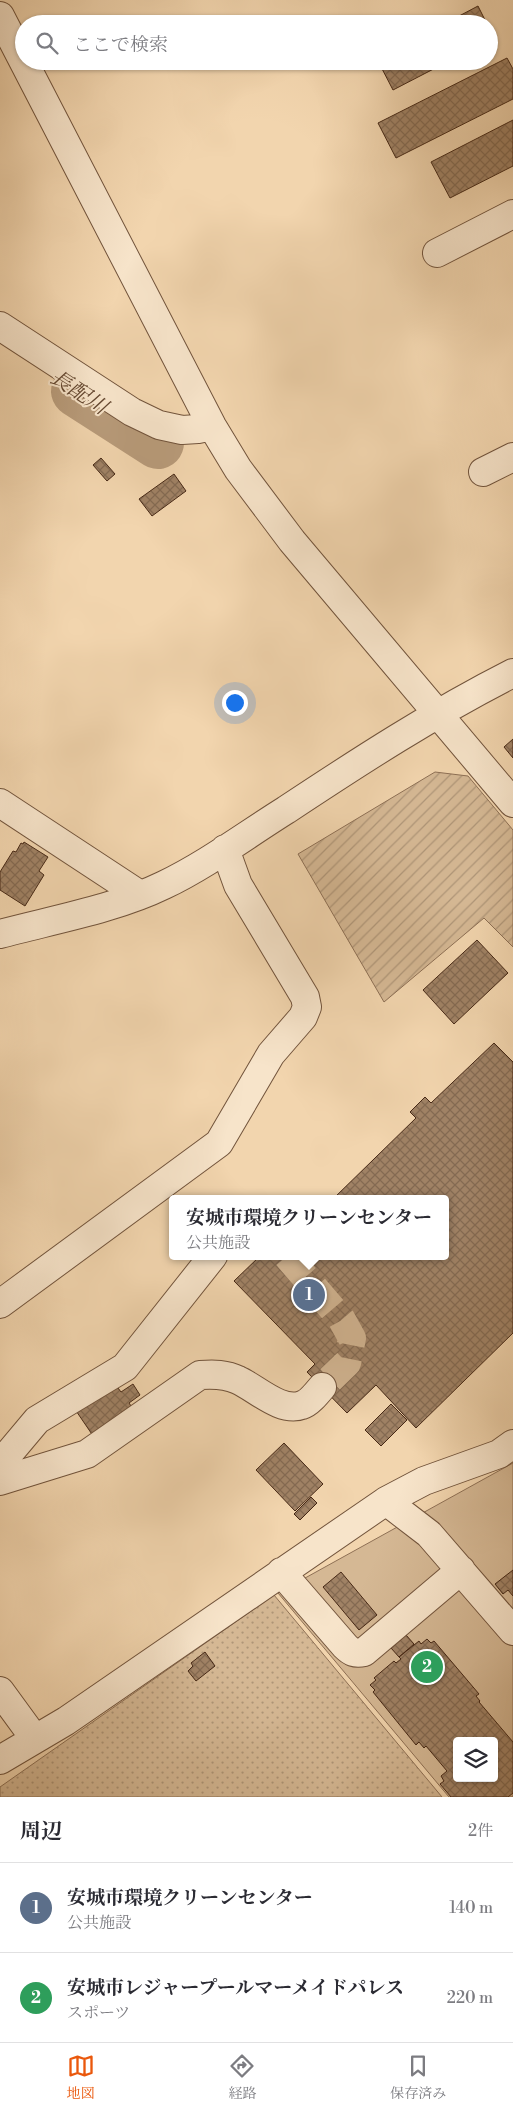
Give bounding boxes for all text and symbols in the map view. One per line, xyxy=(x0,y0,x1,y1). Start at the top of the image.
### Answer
search box xyxy=(15,15,498,70)
icon: search xyxy=(33,29,61,57)
text: ここで検索 xyxy=(73,33,168,57)
water label: 長配川 xyxy=(45,365,114,422)
your location xyxy=(222,690,248,716)
popup xyxy=(169,1195,449,1260)
text: 安城市環境クリーンセンター xyxy=(186,1206,432,1230)
text: 公共施設 xyxy=(186,1233,250,1253)
pin: 1 xyxy=(293,1276,325,1314)
pin: 2 xyxy=(411,1648,443,1686)
map controls xyxy=(453,1737,498,1782)
button: layers xyxy=(453,1737,498,1782)
text: 周辺 xyxy=(20,1819,62,1845)
text: 2件 xyxy=(468,1821,493,1841)
text: 安城市環境クリーンセンター xyxy=(67,1886,313,1910)
text: 1 xyxy=(32,1898,40,1918)
text: 140 m xyxy=(449,1898,493,1918)
text: 公共施設 xyxy=(67,1913,131,1933)
text: 安城市レジャープールマーメイドパレス xyxy=(67,1976,404,2000)
text: 2 xyxy=(31,1988,41,2008)
text: 220 m xyxy=(447,1988,493,2008)
text: スポーツ xyxy=(67,2003,130,2023)
tab: 地図 xyxy=(67,2052,95,2103)
tab: 経路 xyxy=(228,2052,256,2103)
tab: 保存済み xyxy=(390,2052,446,2103)

